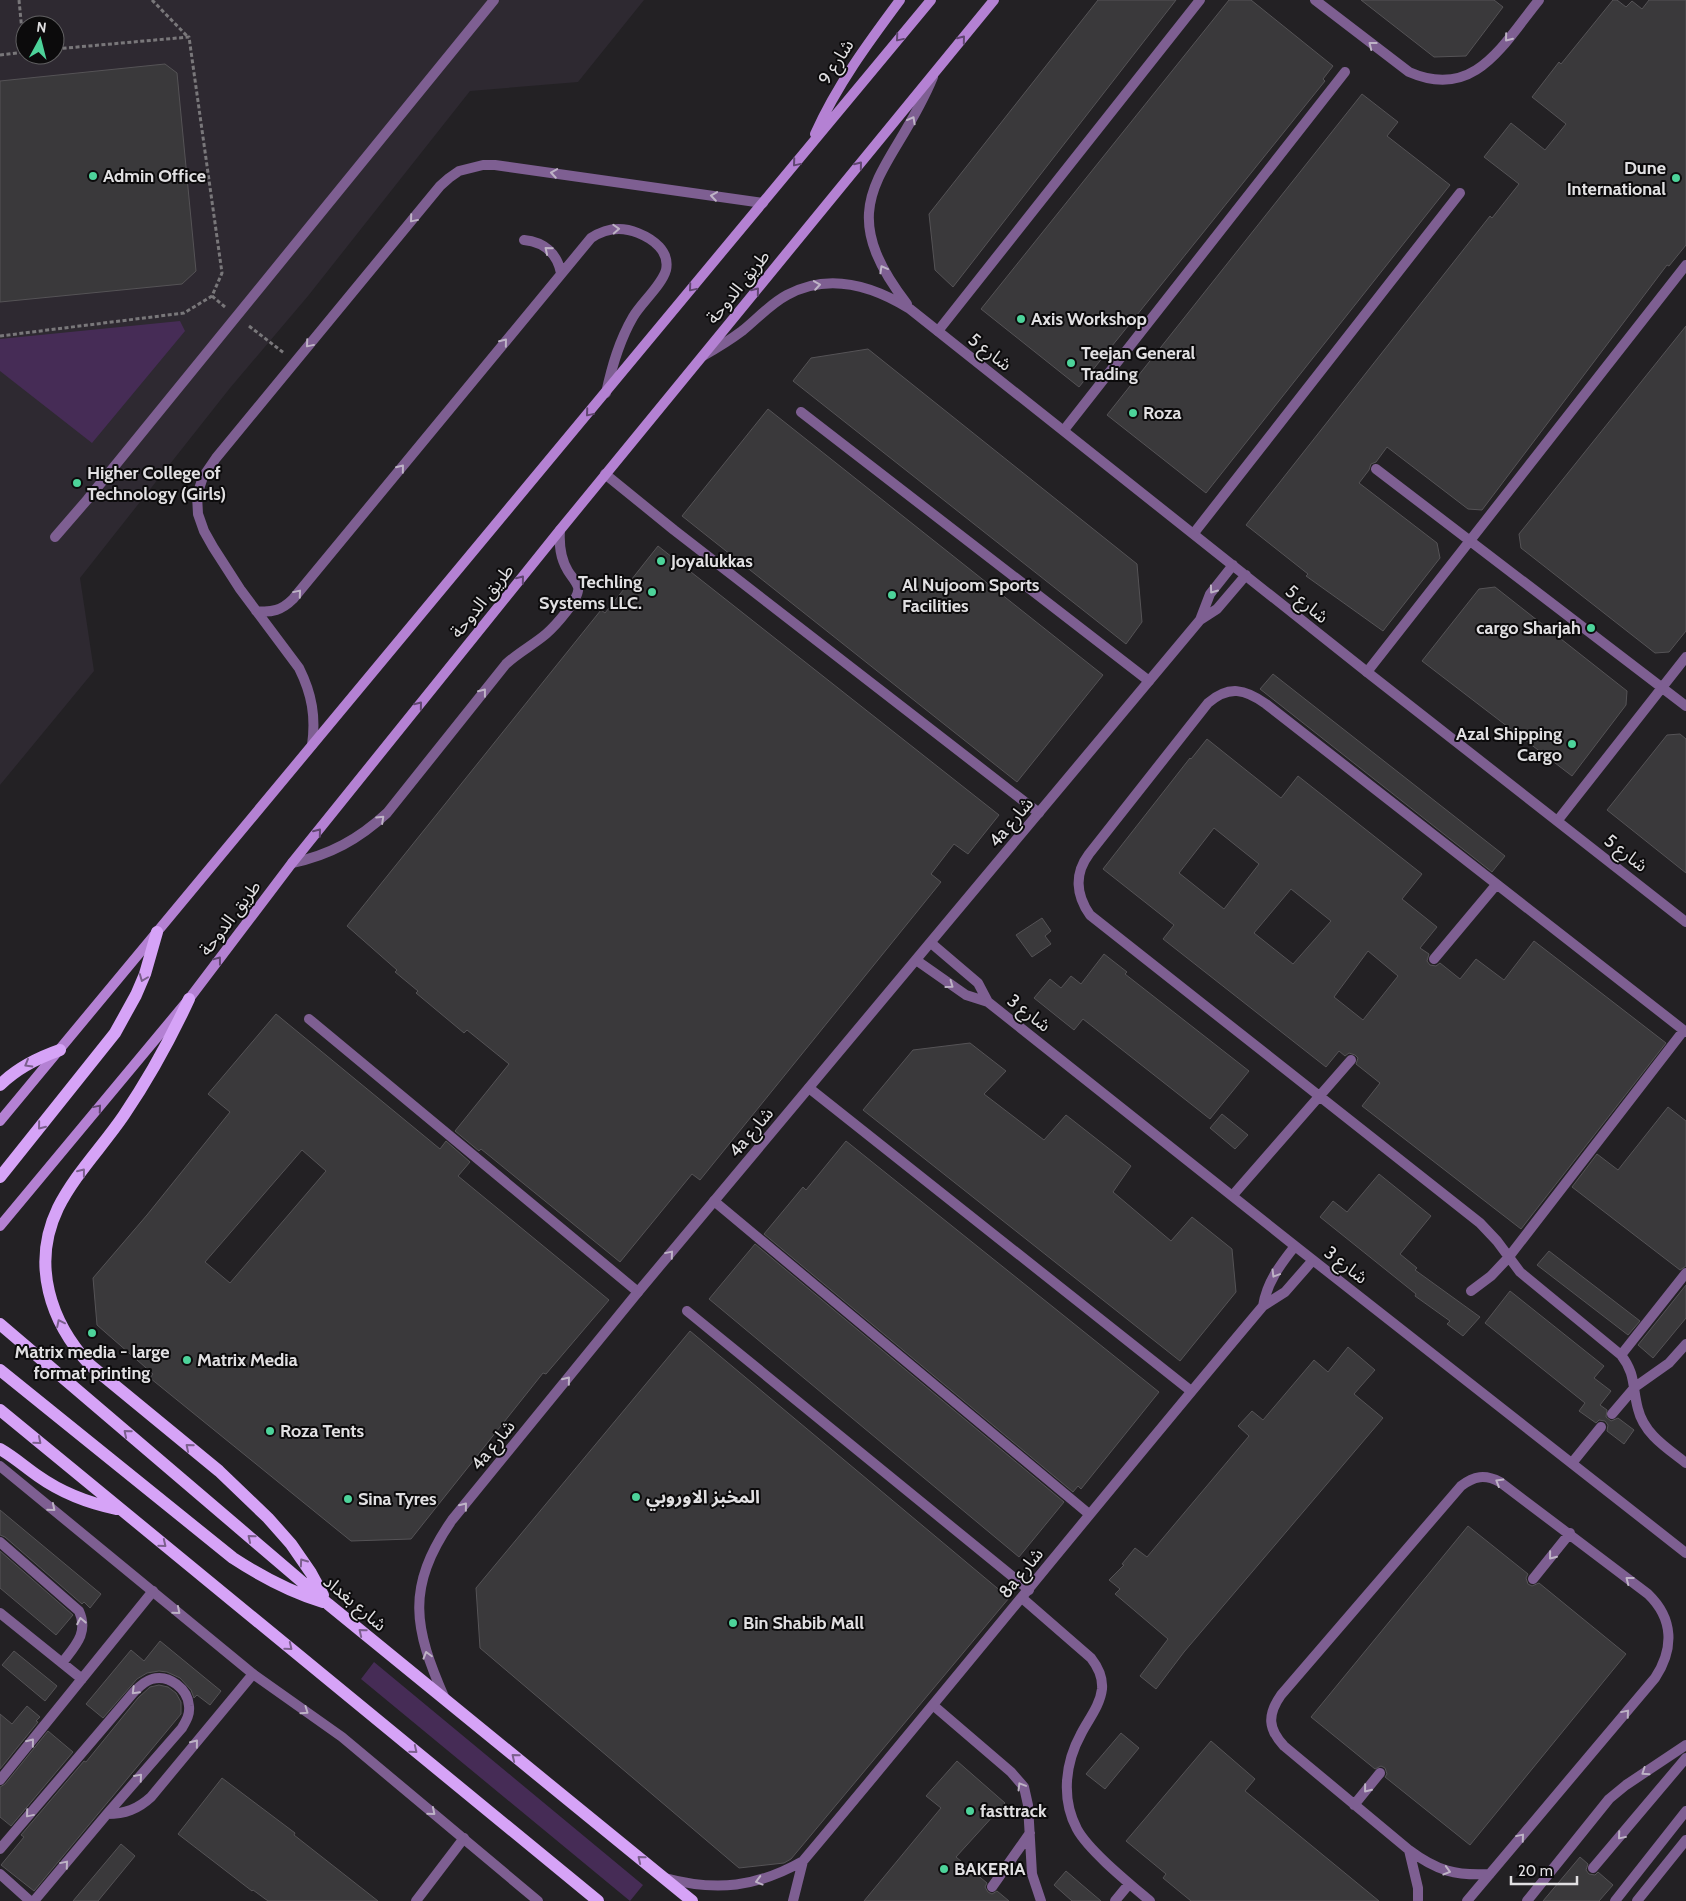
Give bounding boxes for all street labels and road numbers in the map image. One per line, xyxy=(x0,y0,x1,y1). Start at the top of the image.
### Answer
street label: شارع 9 xyxy=(814,35,861,90)
street label: طريق الدوحة xyxy=(702,246,774,328)
street label: شارع 5 xyxy=(962,328,1016,378)
street label: طريق الدوحة xyxy=(446,560,518,642)
street label: شارع 5 xyxy=(1279,580,1333,630)
street label: 4a شارع xyxy=(984,793,1040,853)
street label: شارع 5 xyxy=(1598,829,1652,879)
street label: طريق الدوحة xyxy=(195,876,265,960)
street label: شارع 3 xyxy=(1001,989,1055,1039)
street label: 4a شارع xyxy=(724,1103,780,1163)
street label: شارع 3 xyxy=(1318,1241,1372,1291)
street label: 4a شارع xyxy=(466,1415,522,1476)
street label: 8a شارع xyxy=(994,1543,1050,1605)
street label: شارع بغداد xyxy=(317,1570,391,1638)

